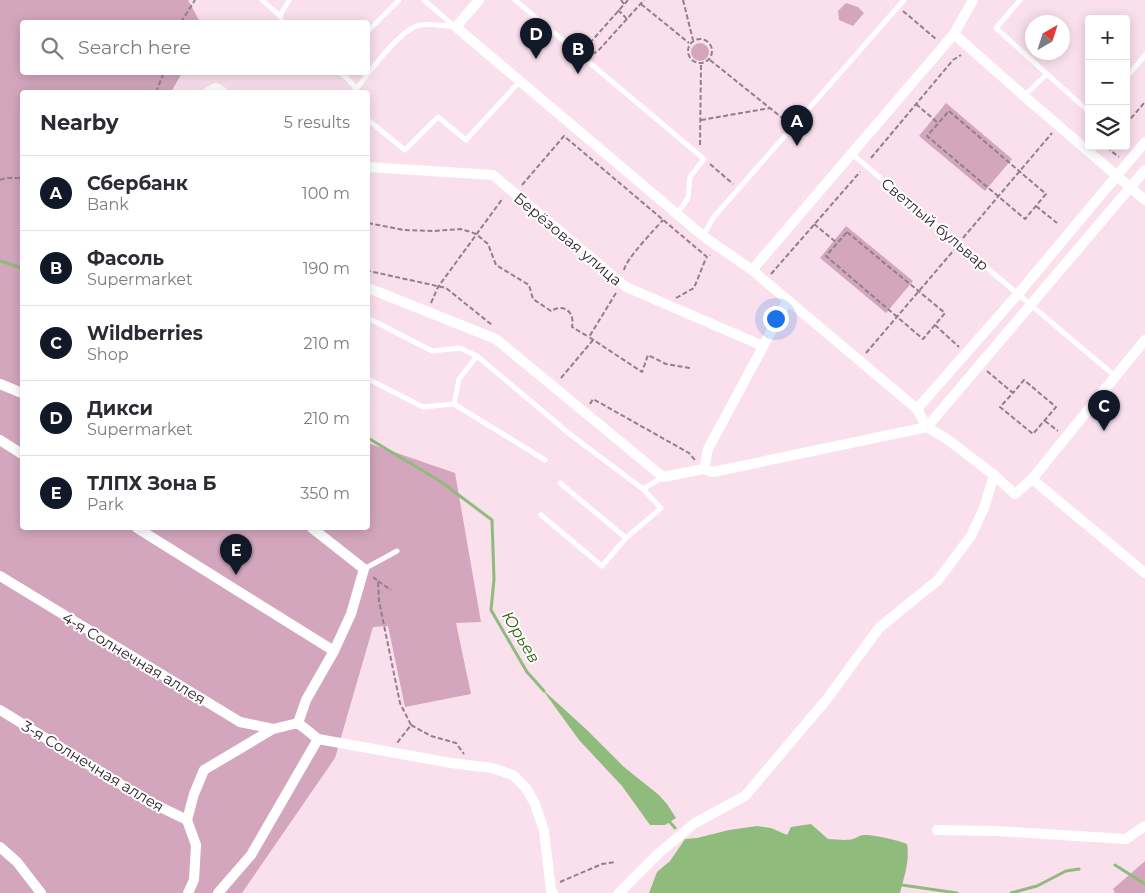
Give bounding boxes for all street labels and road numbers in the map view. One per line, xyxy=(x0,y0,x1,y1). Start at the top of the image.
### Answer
street label: Светлый бульвар xyxy=(877,173,993,275)
street label: Берёзовая улица xyxy=(510,188,626,290)
street label: 4-я Солнечная аллея xyxy=(59,608,209,708)
street label: 3-я Солнечная аллея xyxy=(19,716,167,816)

